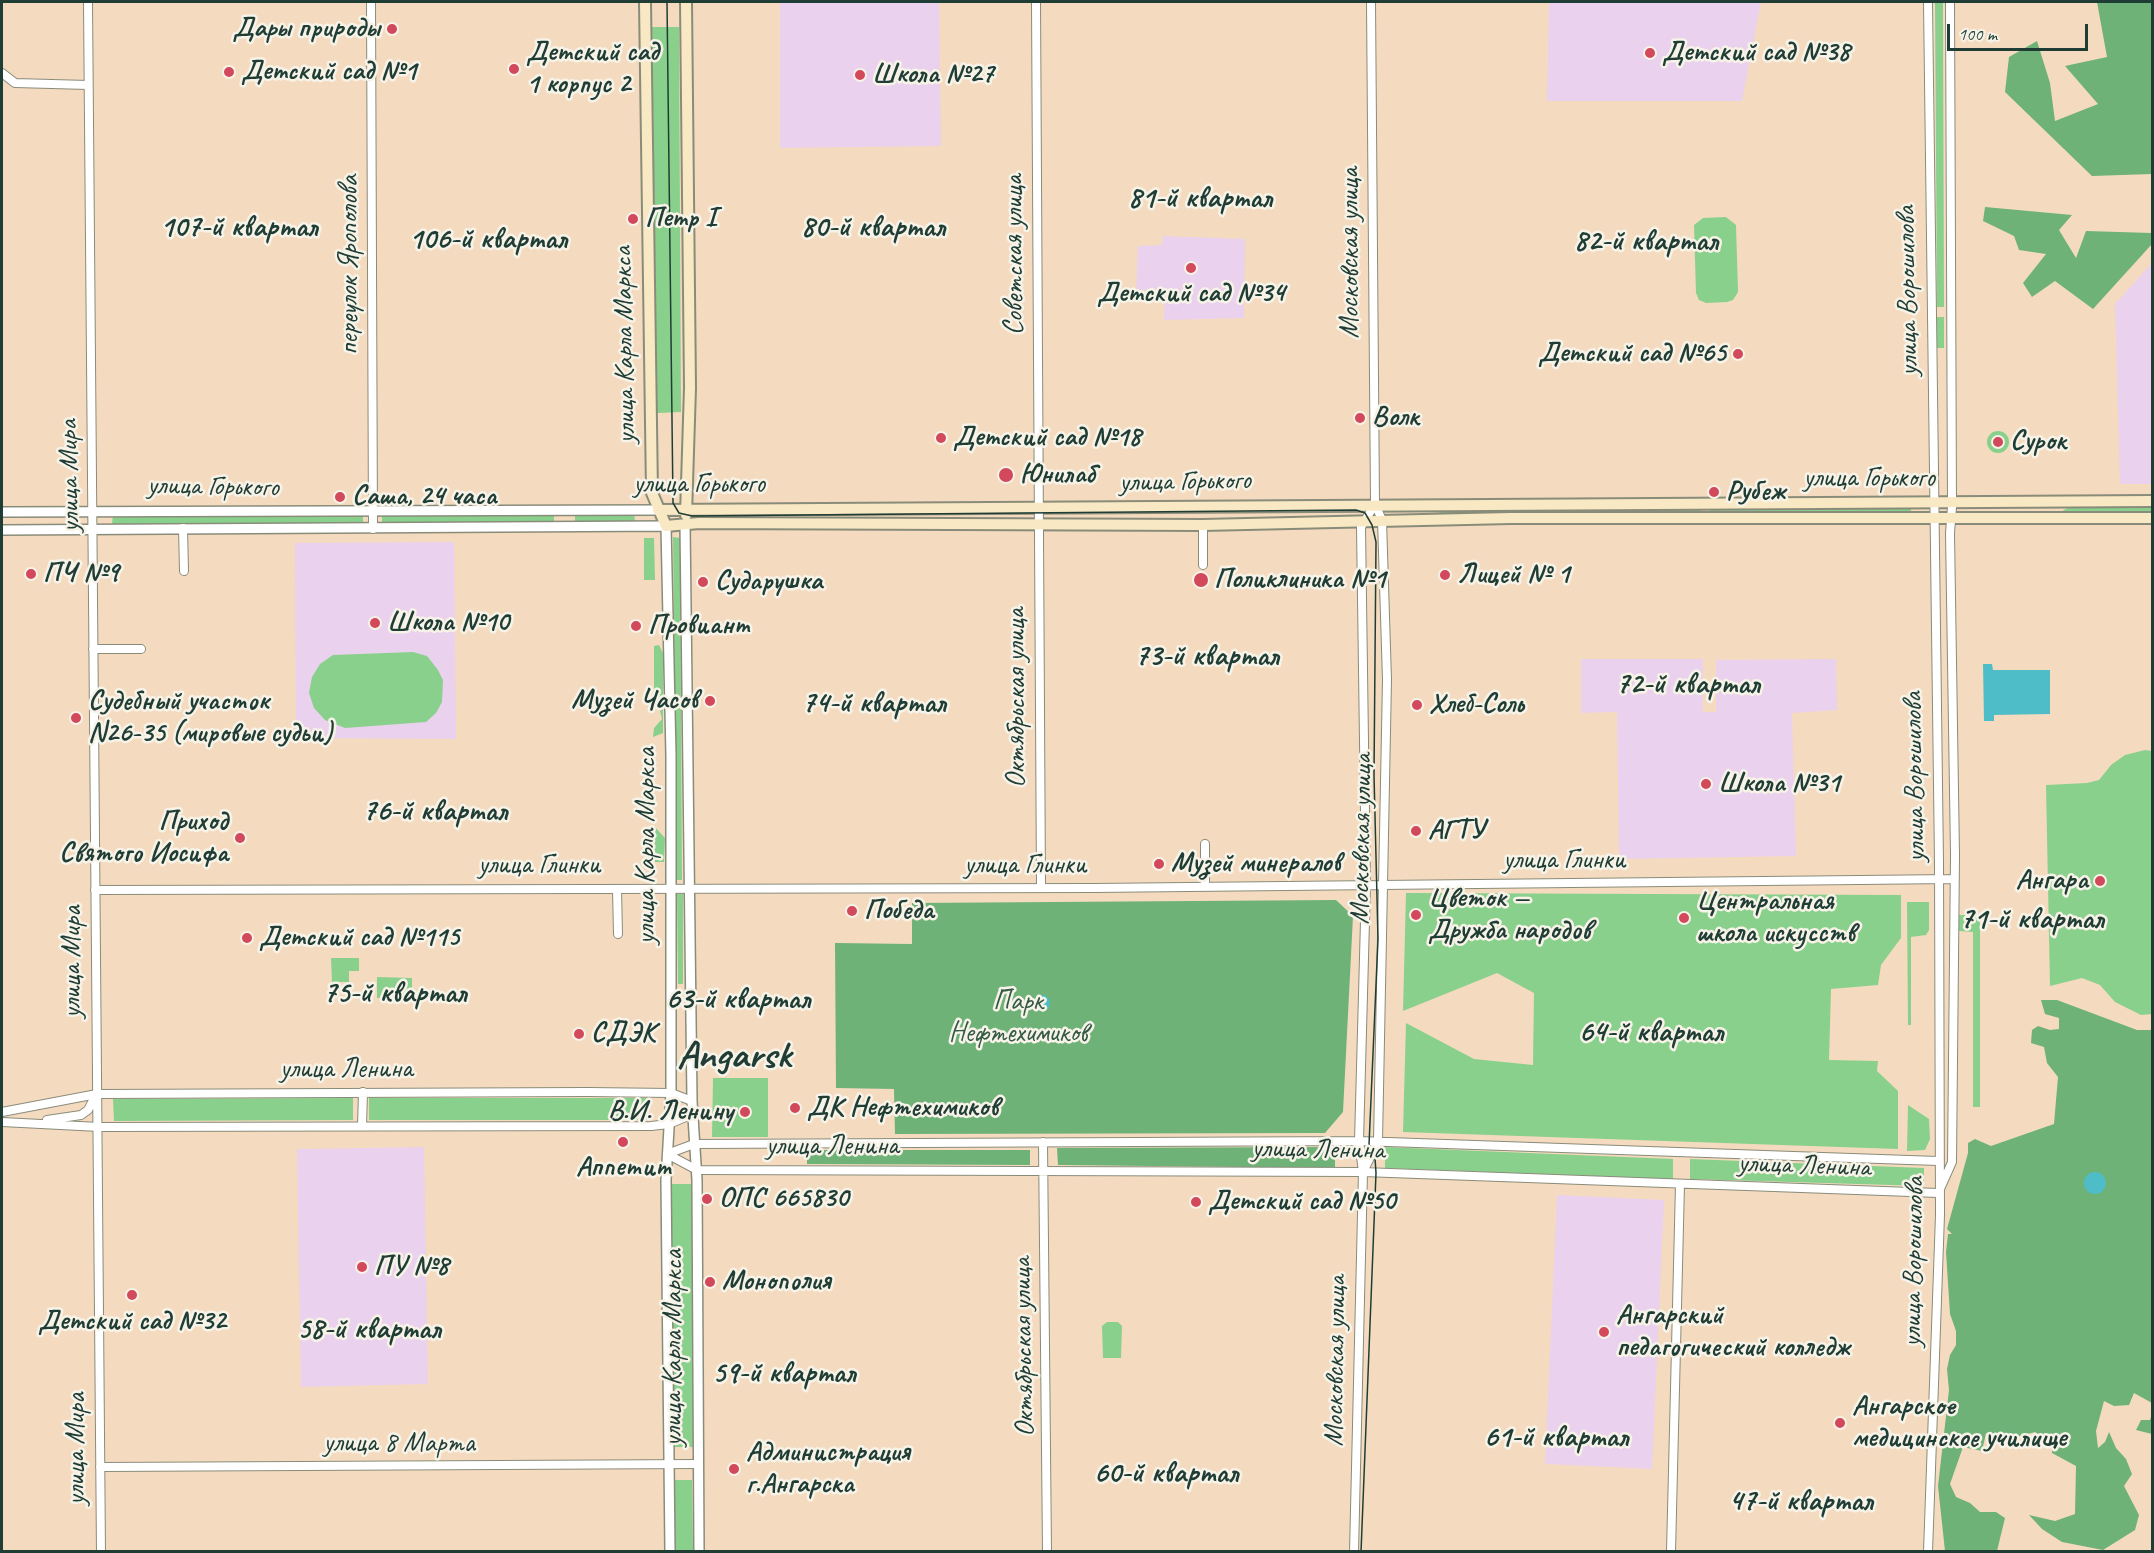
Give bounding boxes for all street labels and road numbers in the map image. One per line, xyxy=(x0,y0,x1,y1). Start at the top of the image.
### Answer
street label: Московская улица xyxy=(1334,168,1368,338)
street label: переулок Ярополова xyxy=(333,175,367,355)
street label: Советская улица xyxy=(998,175,1032,335)
street label: улица Ворошилова xyxy=(1890,206,1926,376)
street label: улица Карла Маркса xyxy=(606,246,644,444)
street label: улица Мира xyxy=(52,419,88,533)
street label: улица Горького xyxy=(1803,462,1935,496)
street label: улица Горького xyxy=(1119,464,1251,500)
street label: улица Горького xyxy=(633,468,765,502)
street label: улица Горького xyxy=(147,469,279,505)
street label: Октябрьская улица xyxy=(1000,608,1034,788)
street label: улица Ворошилова xyxy=(1897,692,1933,862)
street label: улица Карла Маркса xyxy=(630,747,664,945)
street label: Московская улица xyxy=(1344,753,1380,925)
street label: улица Глинки xyxy=(1503,844,1625,878)
street label: улица Глинки xyxy=(478,849,600,883)
street label: улица Глинки xyxy=(964,849,1086,883)
street label: улица Мира xyxy=(56,906,90,1018)
street label: улица Ленина xyxy=(280,1053,412,1087)
street label: улица Ленина xyxy=(766,1130,898,1164)
street label: улица Ленина xyxy=(1251,1132,1385,1168)
street label: улица Ленина xyxy=(1737,1147,1871,1185)
street label: улица Ворошилова xyxy=(1896,1177,1932,1347)
street label: улица Карла Маркса xyxy=(657,1249,691,1447)
street label: Октябрьская улица xyxy=(1006,1257,1042,1437)
street label: Московская улица xyxy=(1318,1275,1354,1447)
street label: улица Мира xyxy=(60,1393,94,1505)
street label: улица 8 Марта xyxy=(323,1427,475,1461)

